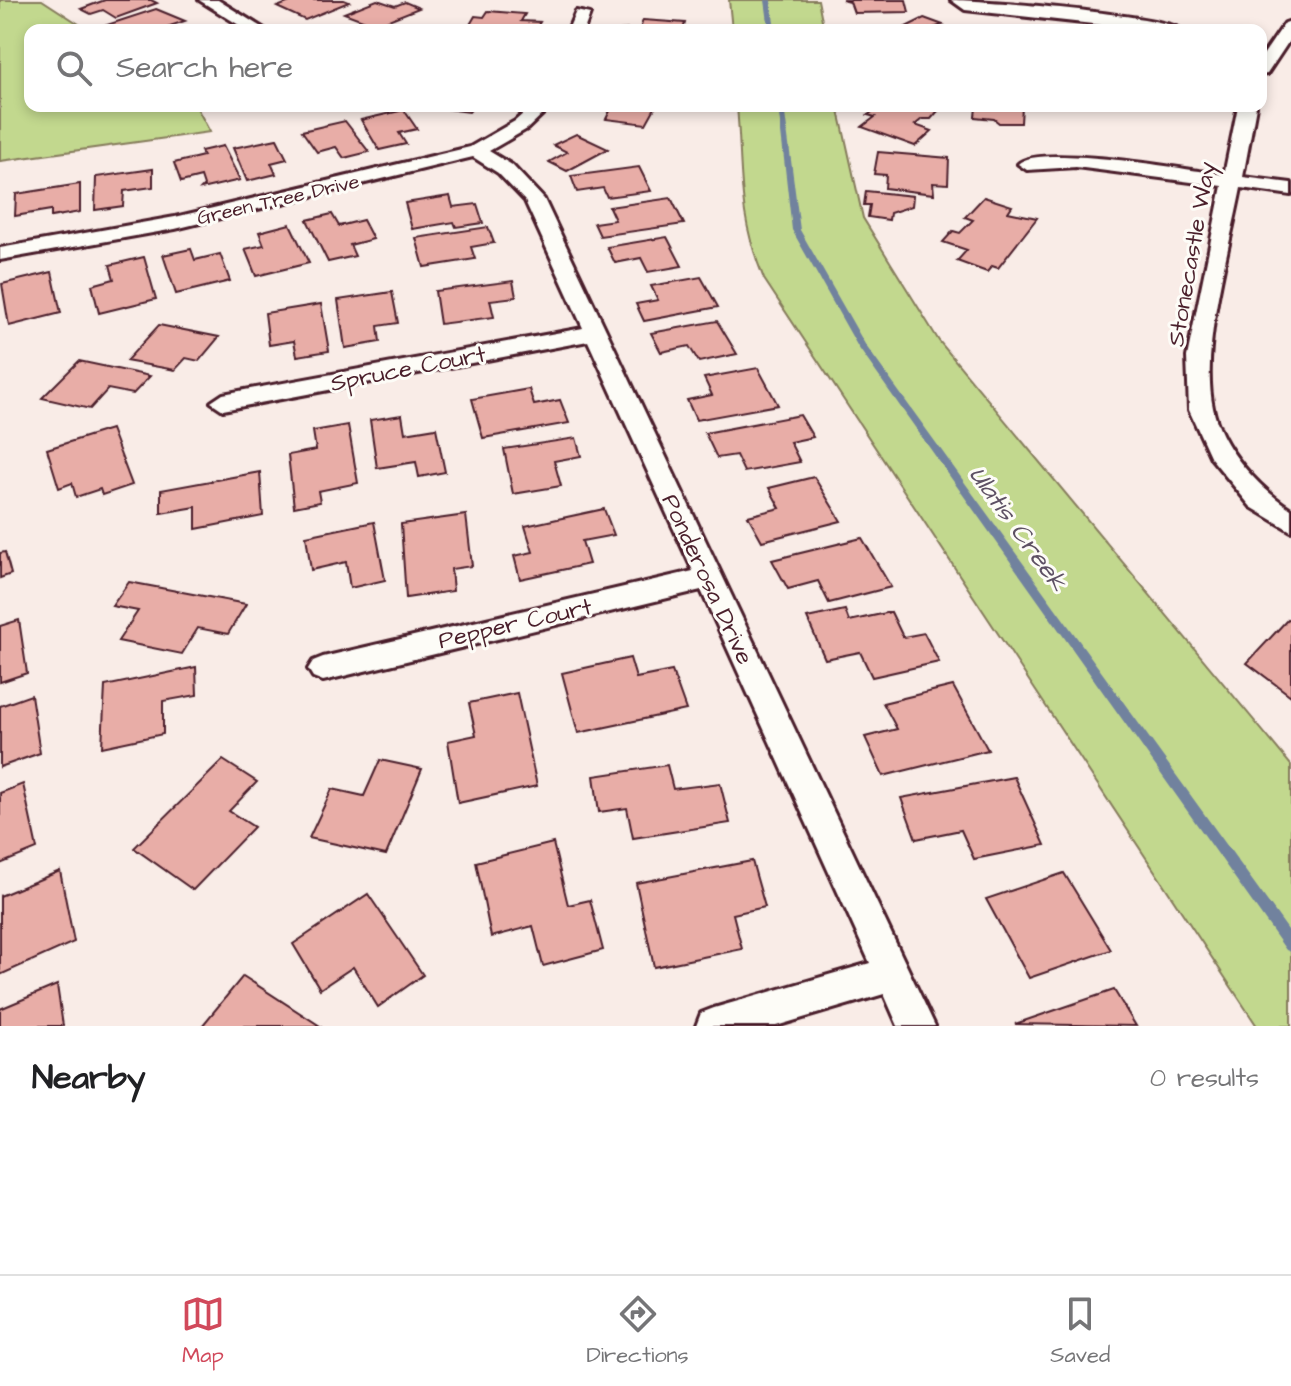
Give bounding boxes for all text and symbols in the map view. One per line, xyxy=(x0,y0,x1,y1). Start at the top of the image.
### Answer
search box xyxy=(24,24,1267,112)
icon: search xyxy=(52,46,96,90)
text: Search here xyxy=(116,47,293,89)
street label: Stonecastle Way xyxy=(1159,159,1226,349)
street label: Green Tree Drive xyxy=(194,168,362,232)
street label: Spruce Court xyxy=(328,337,489,401)
water label: Ulatis Creek xyxy=(961,459,1076,599)
street label: Ponderosa Drive xyxy=(653,489,762,670)
street label: Pepper Court xyxy=(435,590,596,658)
text: Nearby xyxy=(32,1054,146,1102)
text: 0 results xyxy=(1150,1060,1259,1096)
tab: Map xyxy=(181,1292,225,1371)
tab: Directions xyxy=(586,1292,689,1371)
tab: Saved xyxy=(1050,1292,1110,1371)

